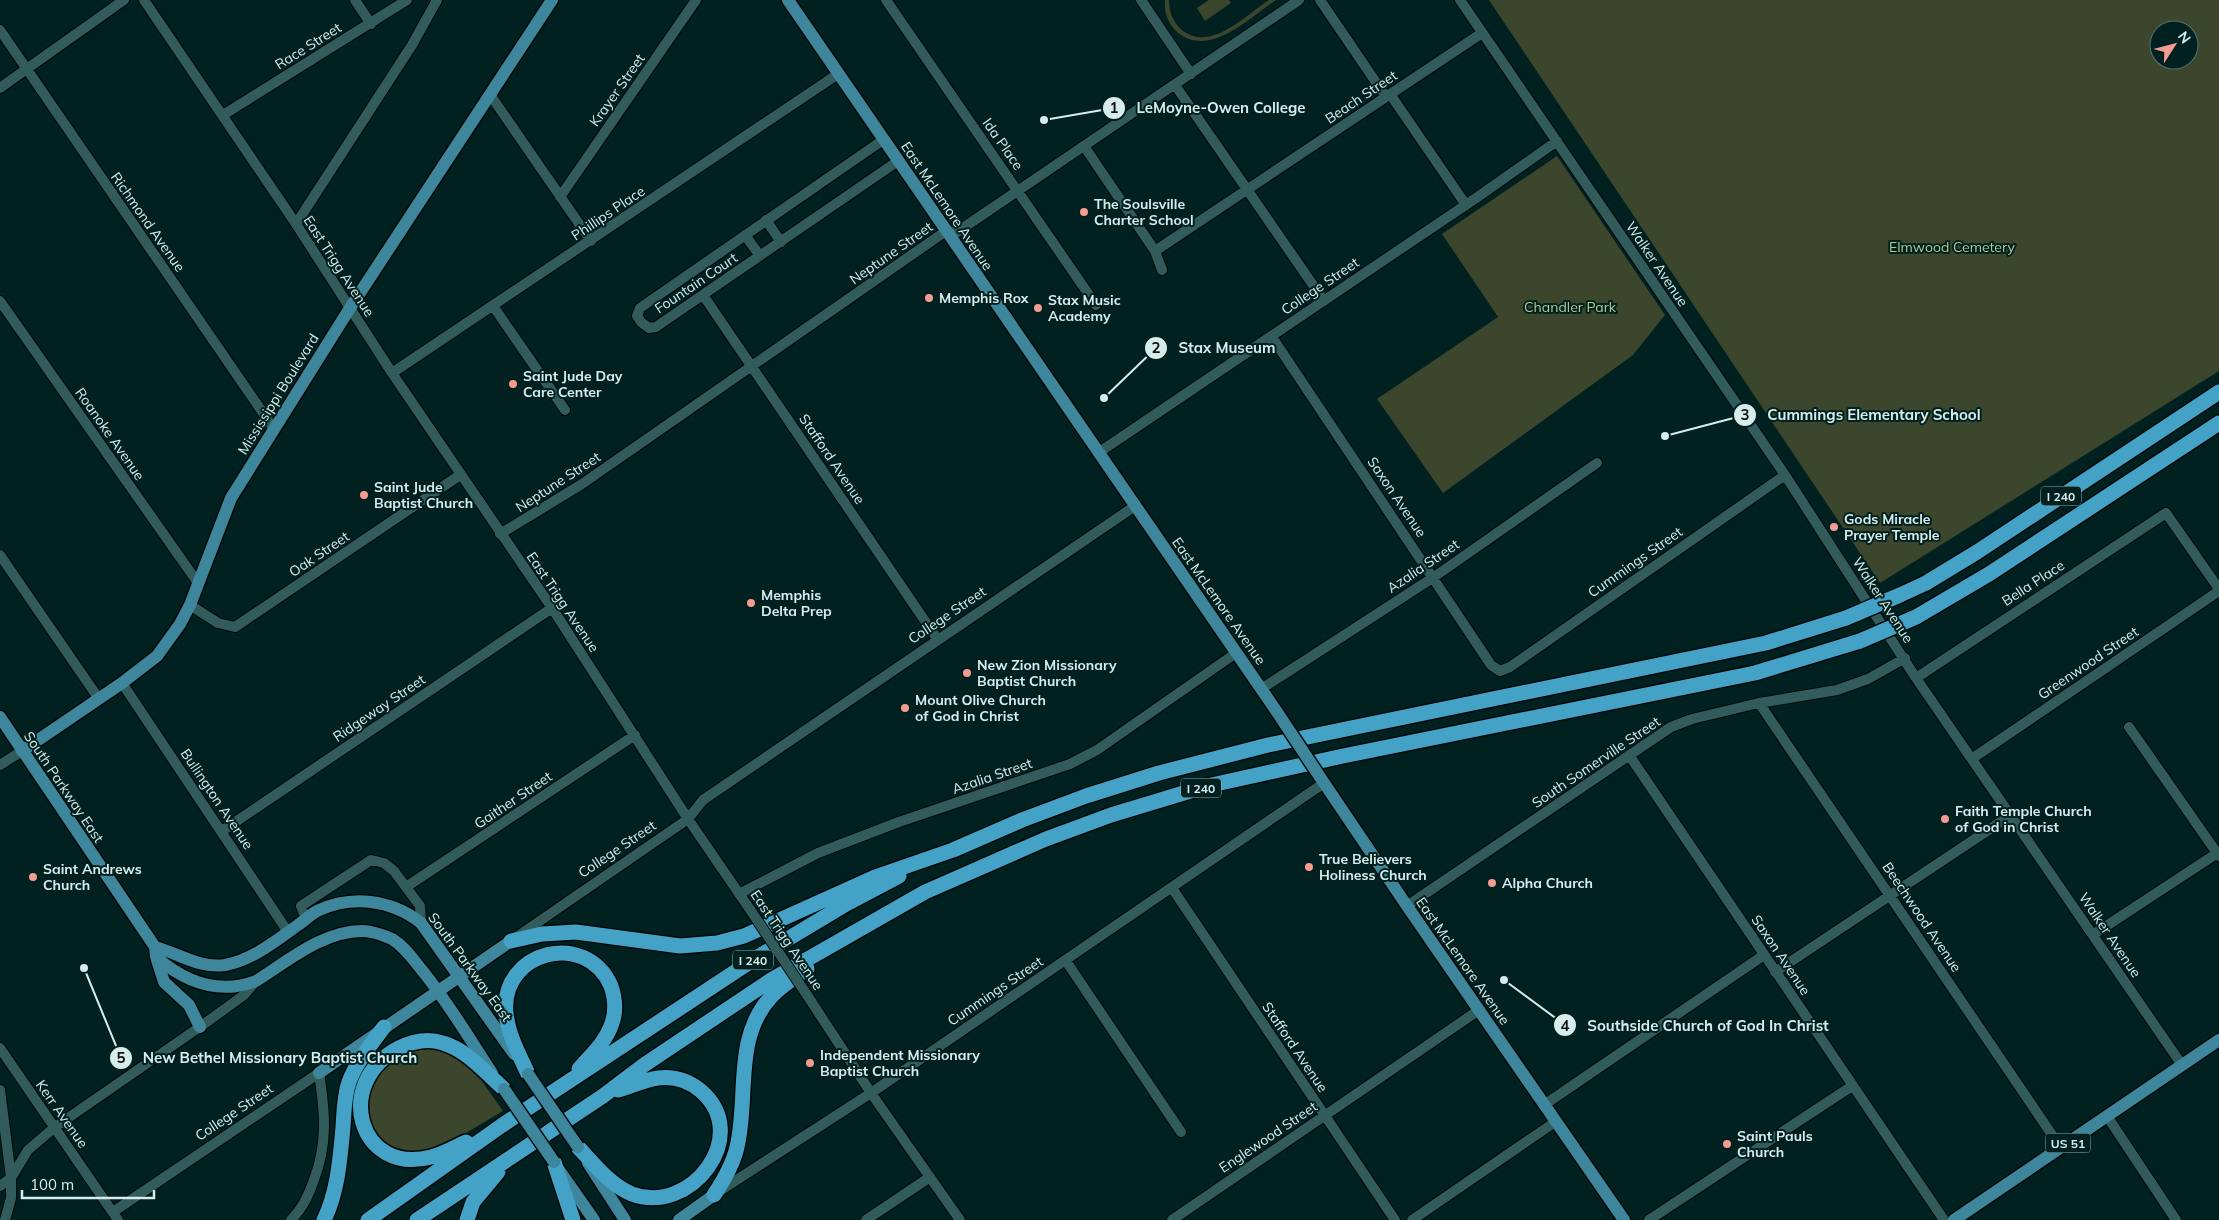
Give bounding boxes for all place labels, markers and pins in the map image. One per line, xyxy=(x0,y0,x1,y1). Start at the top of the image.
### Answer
callout: LeMoyne-Owen College xyxy=(1102,93,1316,123)
place label: The Soulsville Charter School xyxy=(1094,195,1194,229)
marker: The Soulsville Charter School xyxy=(1078,206,1090,218)
place label: Memphis Rox xyxy=(939,289,1029,307)
place label: Stax Music Academy xyxy=(1048,291,1121,325)
marker: Memphis Rox xyxy=(923,292,935,304)
marker: Stax Music Academy xyxy=(1032,302,1044,314)
callout: Stax Museum xyxy=(1144,333,1286,363)
place label: Saint Jude Day Care Center xyxy=(523,367,623,401)
marker: Saint Jude Day Care Center xyxy=(507,378,519,390)
callout: Cummings Elementary School xyxy=(1732,400,1990,430)
place label: Saint Jude Baptist Church xyxy=(374,478,473,512)
marker: Saint Jude Baptist Church xyxy=(358,489,370,501)
place label: Gods Miracle Prayer Temple xyxy=(1844,510,1940,544)
marker: Gods Miracle Prayer Temple xyxy=(1828,521,1840,533)
place label: Memphis Delta Prep xyxy=(761,586,832,620)
marker: Memphis Delta Prep xyxy=(745,597,757,609)
place label: New Zion Missionary Baptist Church xyxy=(977,656,1117,690)
marker: New Zion Missionary Baptist Church xyxy=(961,667,973,679)
place label: Mount Olive Church of God in Christ xyxy=(915,691,1046,725)
marker: Mount Olive Church of God in Christ xyxy=(899,702,911,714)
place label: Faith Temple Church of God in Christ xyxy=(1955,802,2092,836)
marker: Faith Temple Church of God in Christ xyxy=(1939,813,1951,825)
place label: True Believers Holiness Church xyxy=(1319,850,1427,884)
place label: Saint Andrews Church xyxy=(43,860,142,894)
marker: True Believers Holiness Church xyxy=(1303,861,1315,873)
marker: Saint Andrews Church xyxy=(27,871,39,883)
place label: Alpha Church xyxy=(1502,874,1593,892)
marker: Alpha Church xyxy=(1486,877,1498,889)
callout: Southside Church of God In Christ xyxy=(1552,1010,1839,1040)
callout: New Bethel Missionary Baptist Church xyxy=(108,1043,428,1073)
place label: Independent Missionary Baptist Church xyxy=(820,1046,980,1080)
marker: Independent Missionary Baptist Church xyxy=(804,1057,816,1069)
place label: Saint Pauls Church xyxy=(1737,1127,1813,1161)
marker: Saint Pauls Church xyxy=(1721,1138,1733,1150)

